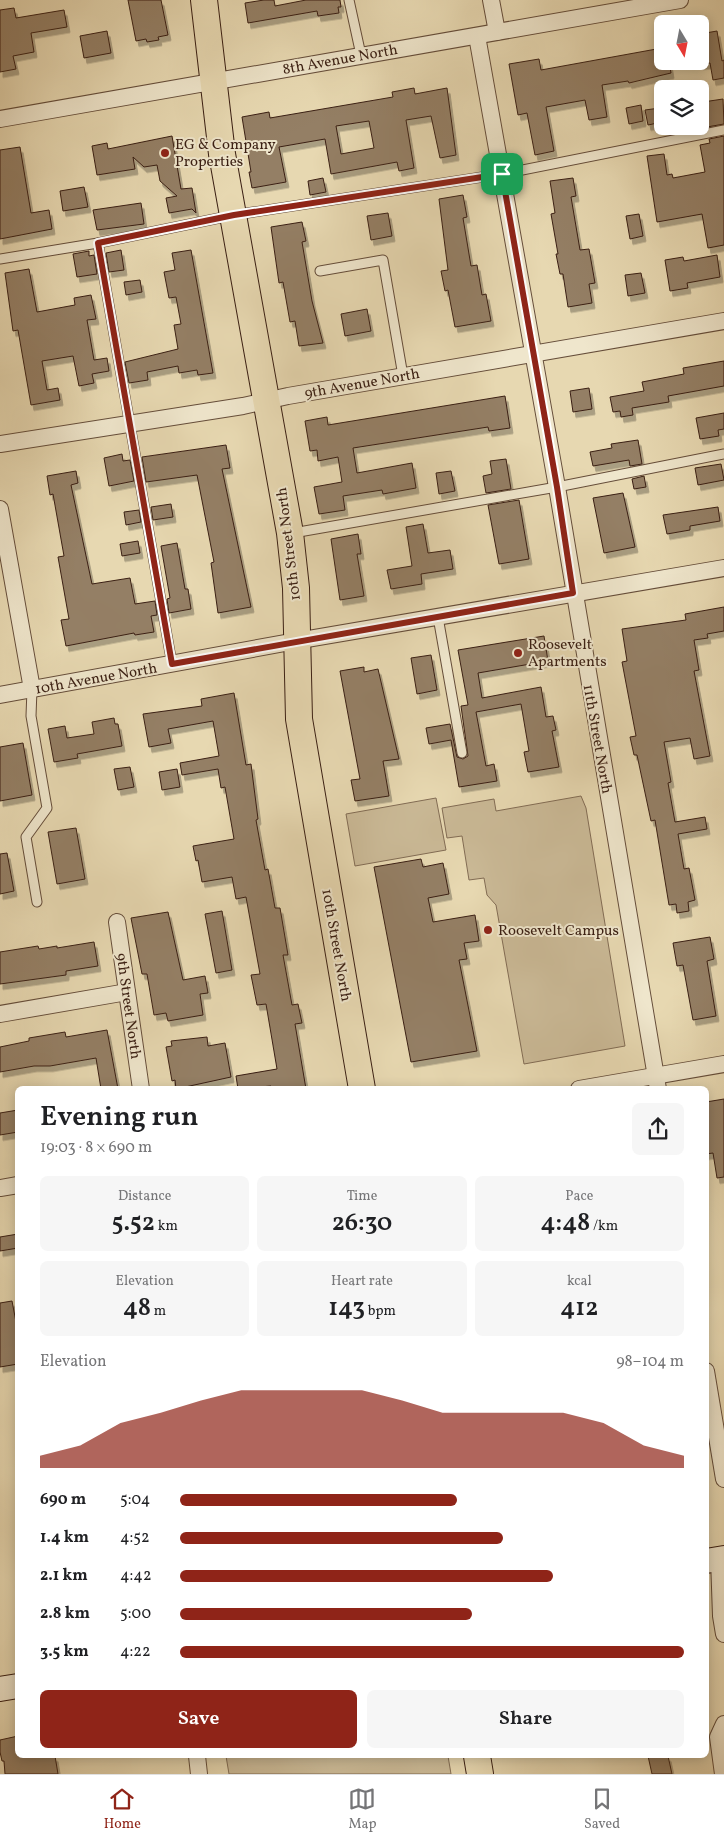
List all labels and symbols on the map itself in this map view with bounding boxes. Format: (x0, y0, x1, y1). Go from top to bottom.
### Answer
north arrow (654, 15, 709, 70)
street label: 8th Avenue North (281, 40, 399, 81)
place label: EG & Company Properties (175, 135, 276, 173)
marker: EG & Company Properties (159, 147, 171, 159)
pin (481, 153, 523, 195)
street label: 9th Avenue North (303, 364, 422, 405)
street label: 10th Street North (272, 486, 307, 602)
place label: Roosevelt Apartments (528, 635, 607, 673)
marker: Roosevelt Apartments (512, 647, 524, 659)
street label: 10th Avenue North (34, 658, 159, 701)
street label: 11th Street North (577, 683, 616, 796)
street label: 10th Street North (315, 887, 356, 1003)
place label: Roosevelt Campus (498, 921, 619, 942)
marker: Roosevelt Campus (482, 924, 494, 936)
street label: 9th Street North (110, 952, 145, 1061)

